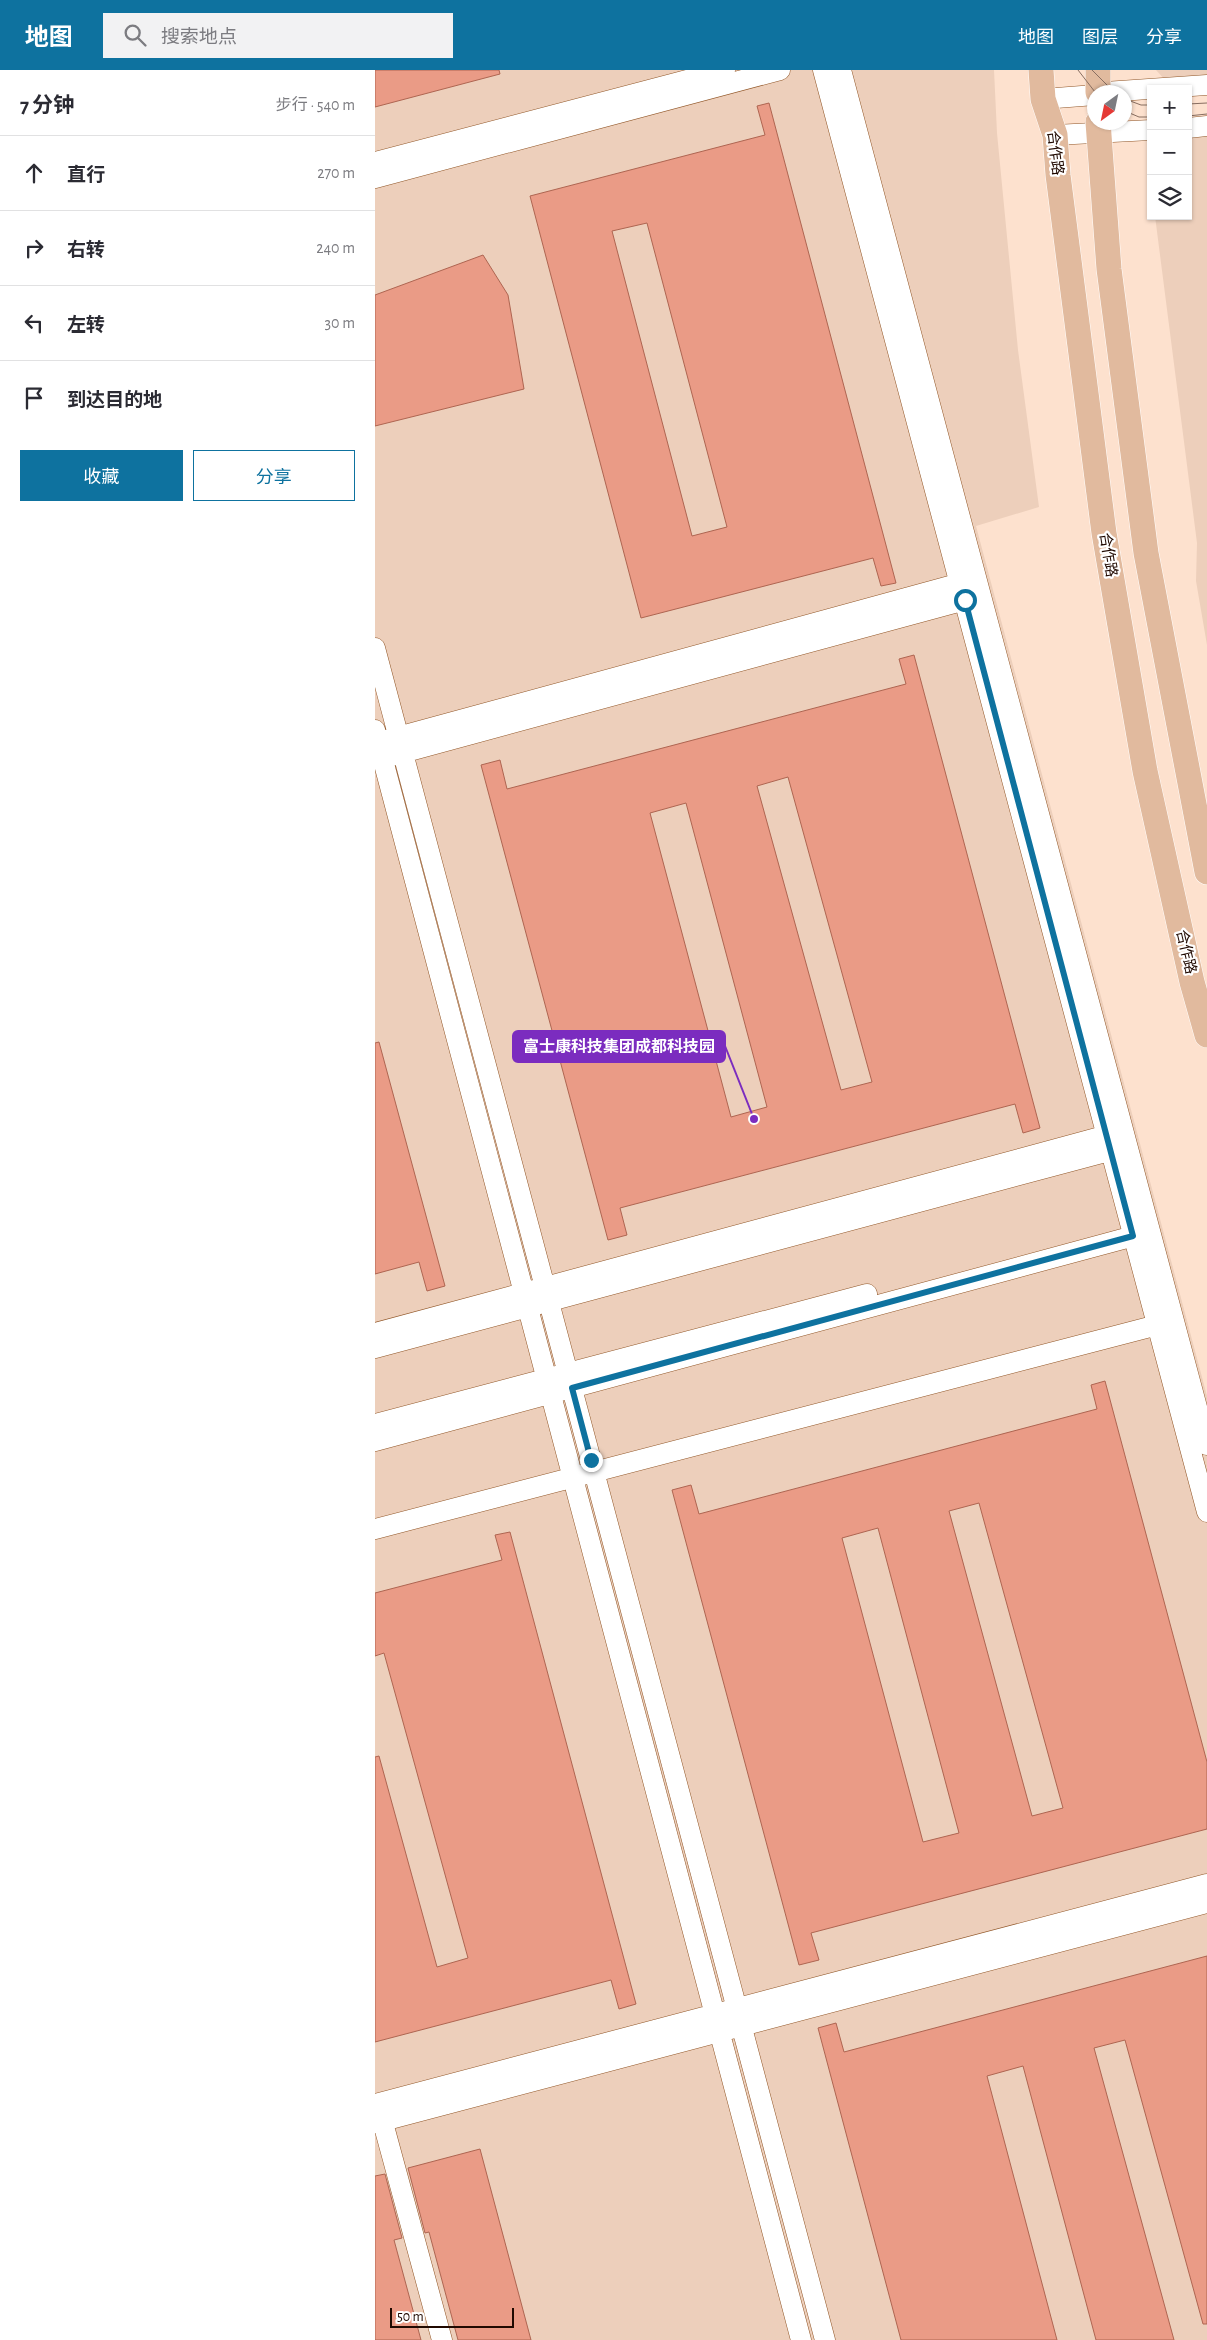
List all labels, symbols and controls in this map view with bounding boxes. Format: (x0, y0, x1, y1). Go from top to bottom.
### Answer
search box (103, 13, 453, 58)
icon: search (121, 21, 149, 49)
text: 地图 (25, 26, 73, 50)
text: 搜索地点 (161, 28, 237, 47)
text: 地图 (1018, 29, 1054, 47)
text: 图层 (1082, 29, 1118, 47)
text: 分享 (1146, 29, 1182, 47)
north arrow (1087, 85, 1132, 130)
map controls (1147, 85, 1192, 220)
button: + (1147, 85, 1192, 130)
text: 7 分钟 (20, 95, 74, 116)
text: 步行 · 540 m (276, 97, 355, 113)
street label: 合作路 (1045, 130, 1066, 176)
button: − (1147, 130, 1192, 175)
icon: ahead (20, 159, 48, 187)
text: 270 m (317, 165, 355, 181)
text: 直行 (67, 166, 105, 185)
button: layers (1147, 175, 1192, 220)
icon: right (20, 234, 48, 262)
text: 240 m (316, 240, 355, 256)
text: 右转 (67, 241, 105, 260)
icon: left (20, 309, 48, 337)
text: 30 m (325, 315, 355, 331)
text: 左转 (67, 316, 105, 335)
icon: arrive (20, 384, 48, 412)
text: 到达目的地 (67, 391, 162, 410)
button: 收藏 (20, 450, 183, 501)
button: 分享 (193, 450, 355, 501)
street label: 合作路 (1097, 531, 1120, 578)
route start (954, 589, 977, 612)
street label: 合作路 (1174, 928, 1199, 976)
callout: 富士康科技集团成都科技园 (513, 1031, 725, 1062)
text: 富士康科技集团成都科技园 (523, 1037, 715, 1055)
route end (580, 1449, 603, 1472)
scale bar (390, 2305, 514, 2328)
text: 50 m (397, 2310, 424, 2324)

